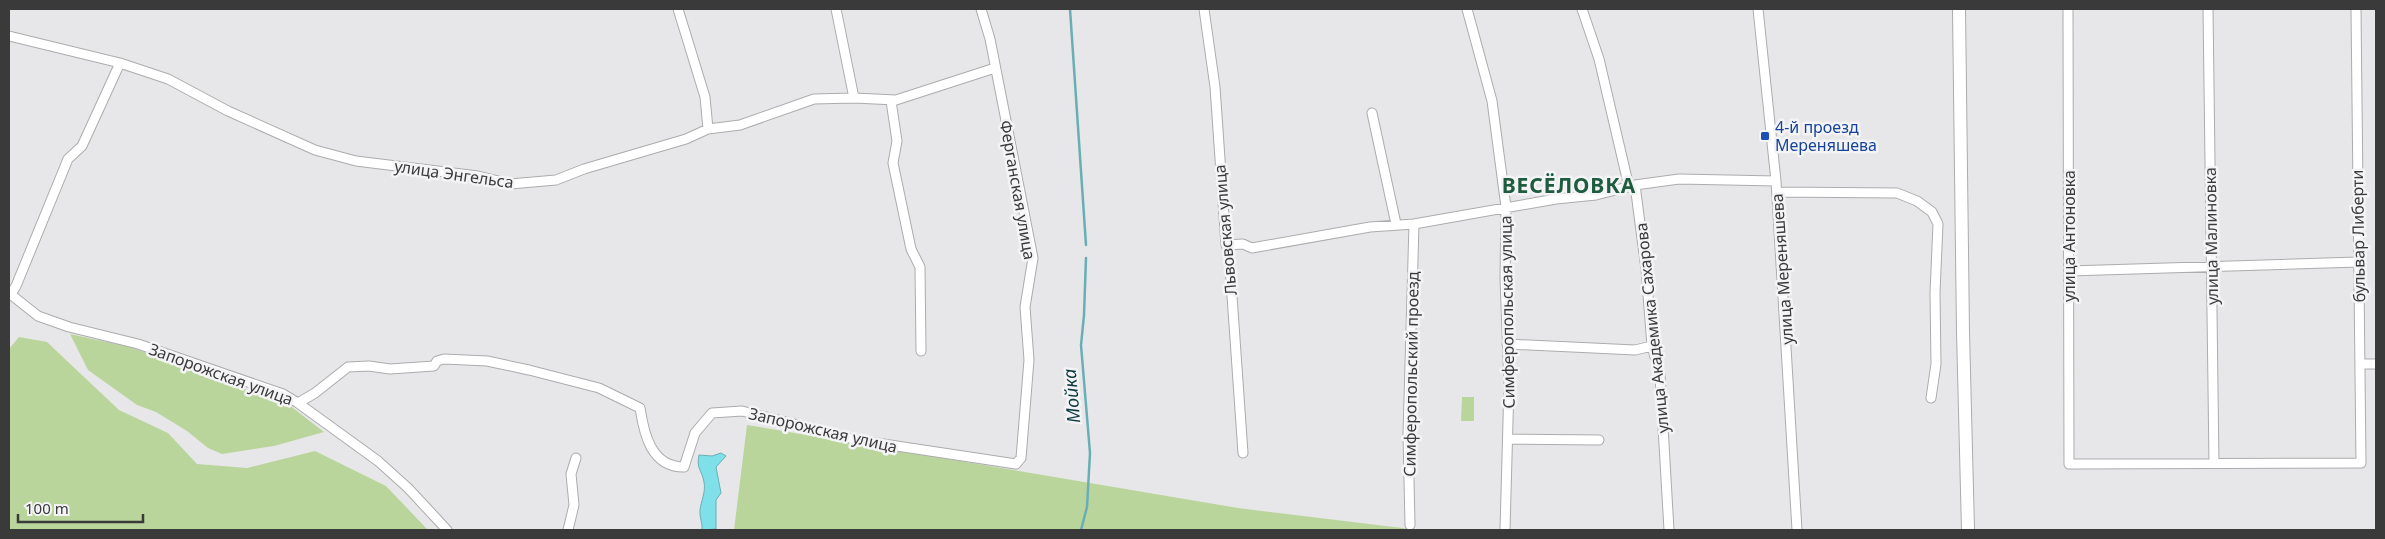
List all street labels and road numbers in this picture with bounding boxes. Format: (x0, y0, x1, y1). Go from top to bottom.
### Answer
street label: Ферганская улица (995, 119, 1041, 261)
street label: улица Энгельса (393, 155, 515, 193)
street label: Львовская улица (1208, 164, 1242, 296)
street label: улица Малиновка (2199, 167, 2223, 305)
street label: бульвар Либерти (2346, 169, 2370, 303)
street label: улица Антоновка (2058, 170, 2080, 302)
street label: улица Мереняшева (1766, 193, 1798, 345)
street label: Симферопольская улица (1494, 215, 1520, 409)
street label: улица Академика Сахарова (1630, 222, 1674, 434)
street label: Симферопольский проезд (1398, 271, 1424, 477)
street label: Запорожская улица (146, 338, 296, 410)
street label: Запорожская улица (747, 402, 899, 458)

